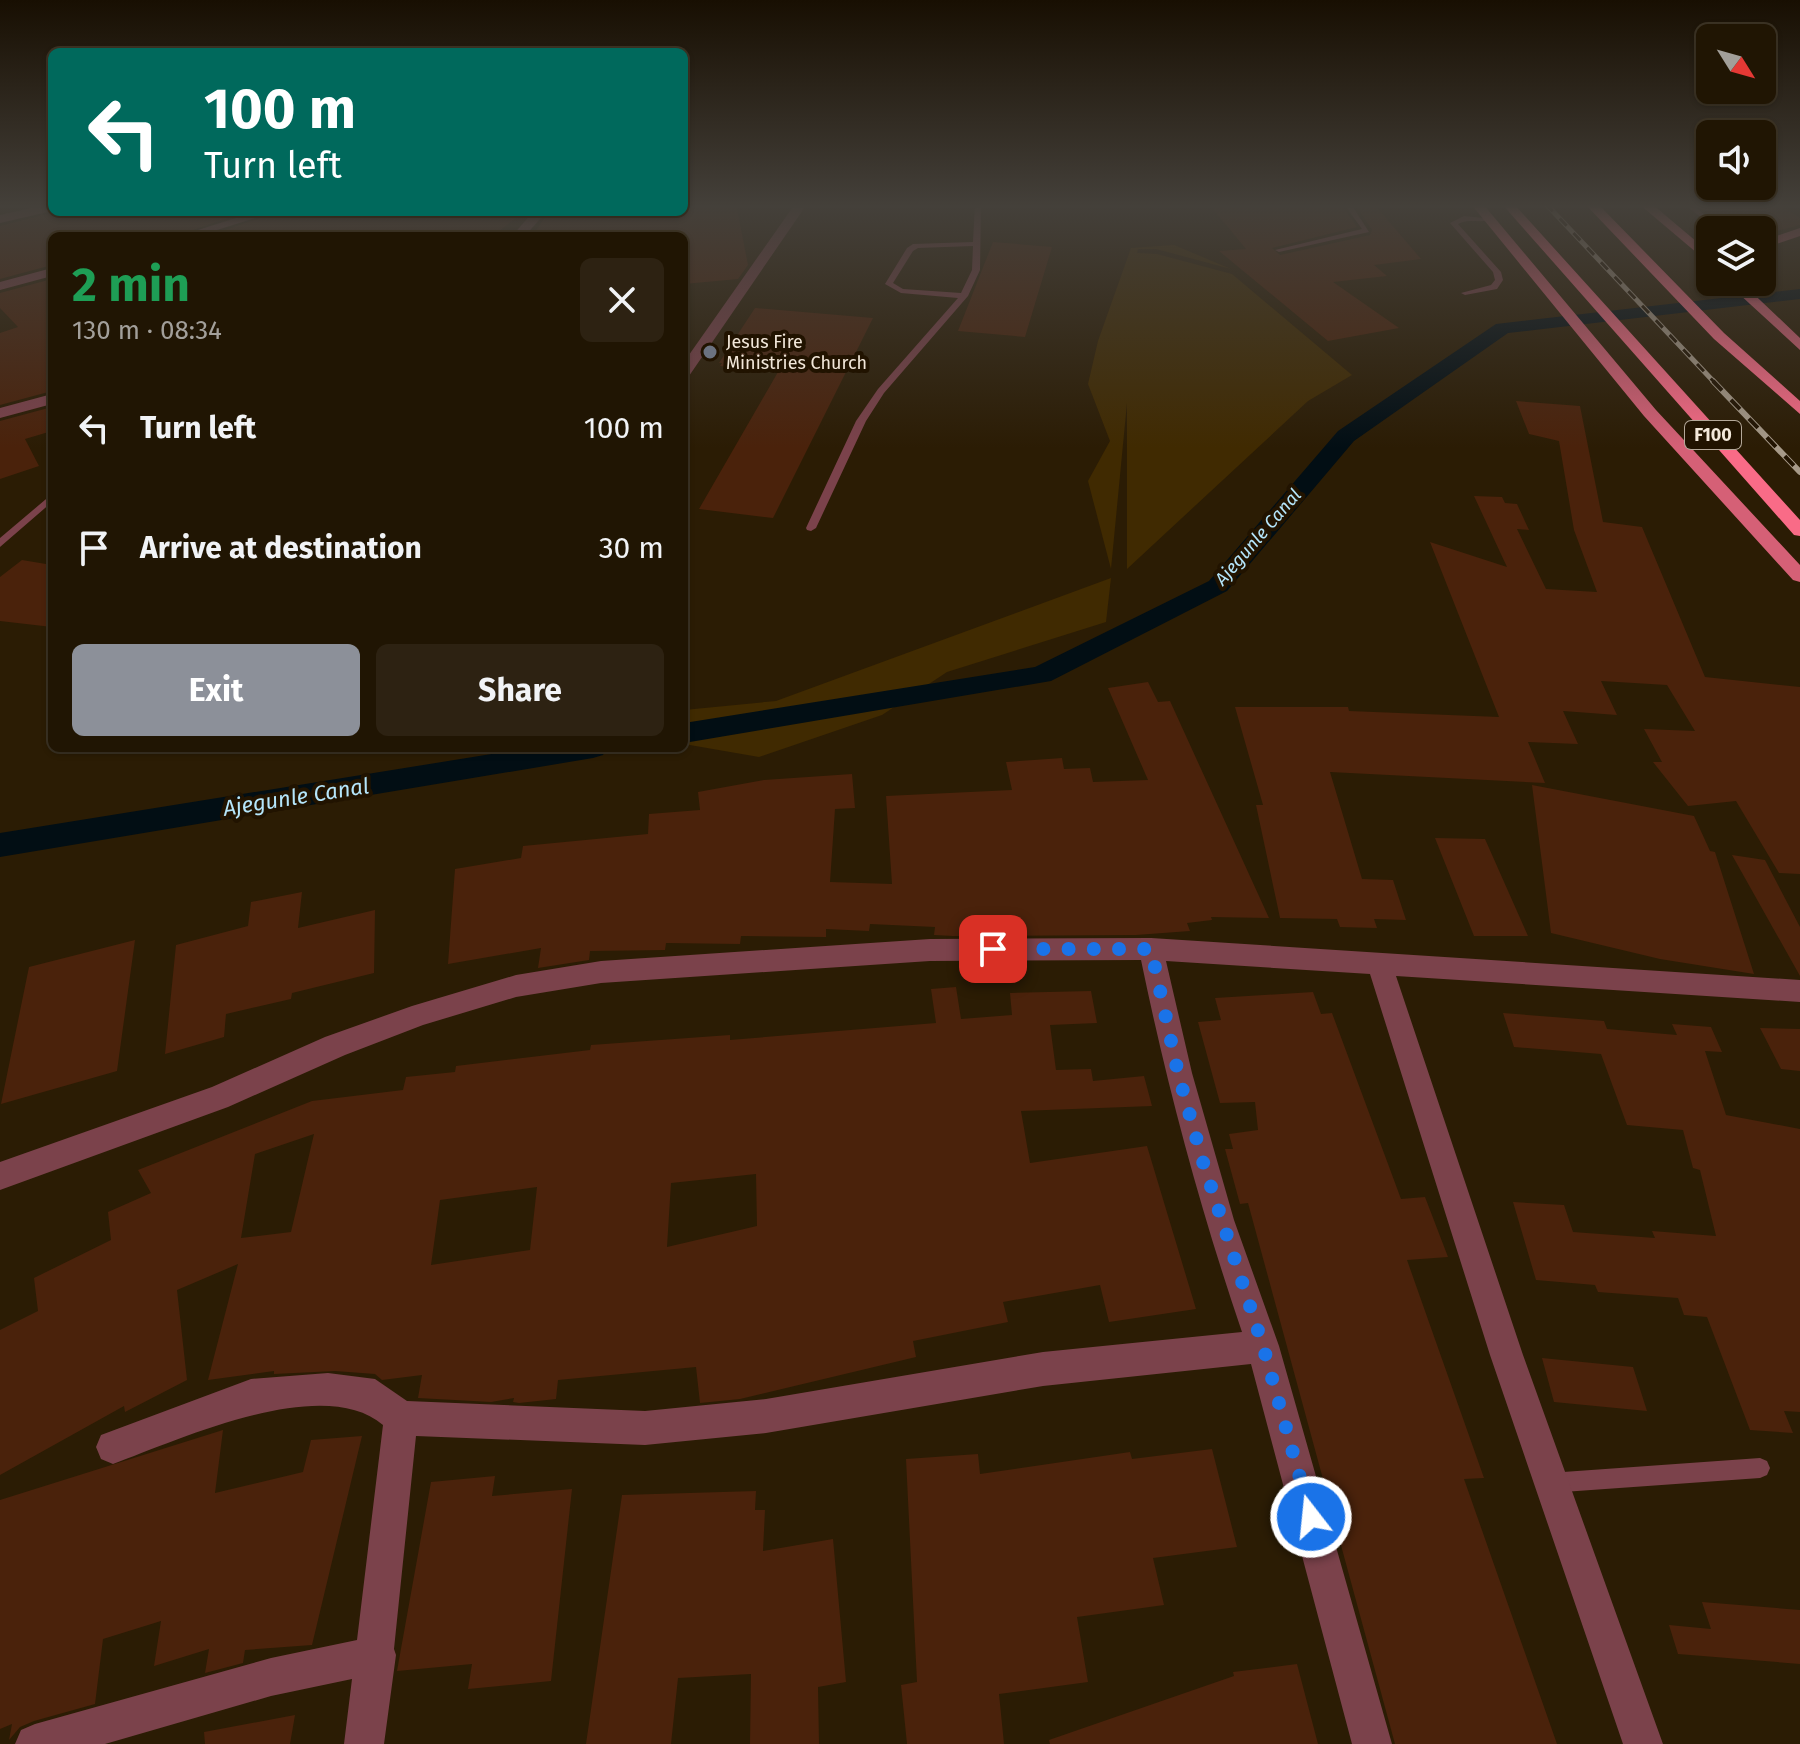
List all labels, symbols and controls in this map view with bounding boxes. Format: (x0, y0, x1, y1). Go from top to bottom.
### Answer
north arrow (1696, 24, 1776, 104)
map controls (1696, 24, 1776, 296)
text: 100 m (204, 76, 356, 143)
icon: left (72, 80, 176, 184)
button: sound (1696, 120, 1776, 200)
text: Turn left (204, 144, 342, 188)
button: layers (1696, 216, 1776, 296)
text: 2 min (72, 256, 190, 314)
button: close (580, 258, 664, 342)
text: 130 m · 08:34 (72, 315, 222, 346)
place label: Jesus Fire Ministries Church (726, 331, 867, 374)
marker: Jesus Fire Ministries Church (701, 343, 719, 361)
icon: left (72, 406, 116, 450)
text: Turn left (140, 410, 256, 446)
text: 100 m (584, 410, 664, 446)
road number: F100 (1685, 421, 1741, 449)
water label: Ajegunle Canal (1210, 484, 1306, 590)
icon: arrive (72, 526, 116, 570)
text: Arrive at destination (140, 530, 422, 566)
text: 30 m (599, 530, 664, 566)
button: Exit (72, 644, 360, 736)
button: Share (376, 644, 664, 736)
water label: Ajegunle Canal (220, 772, 371, 822)
pin (959, 915, 1027, 983)
icon: arrive (971, 927, 1015, 971)
position arrow (1269, 1475, 1353, 1559)

